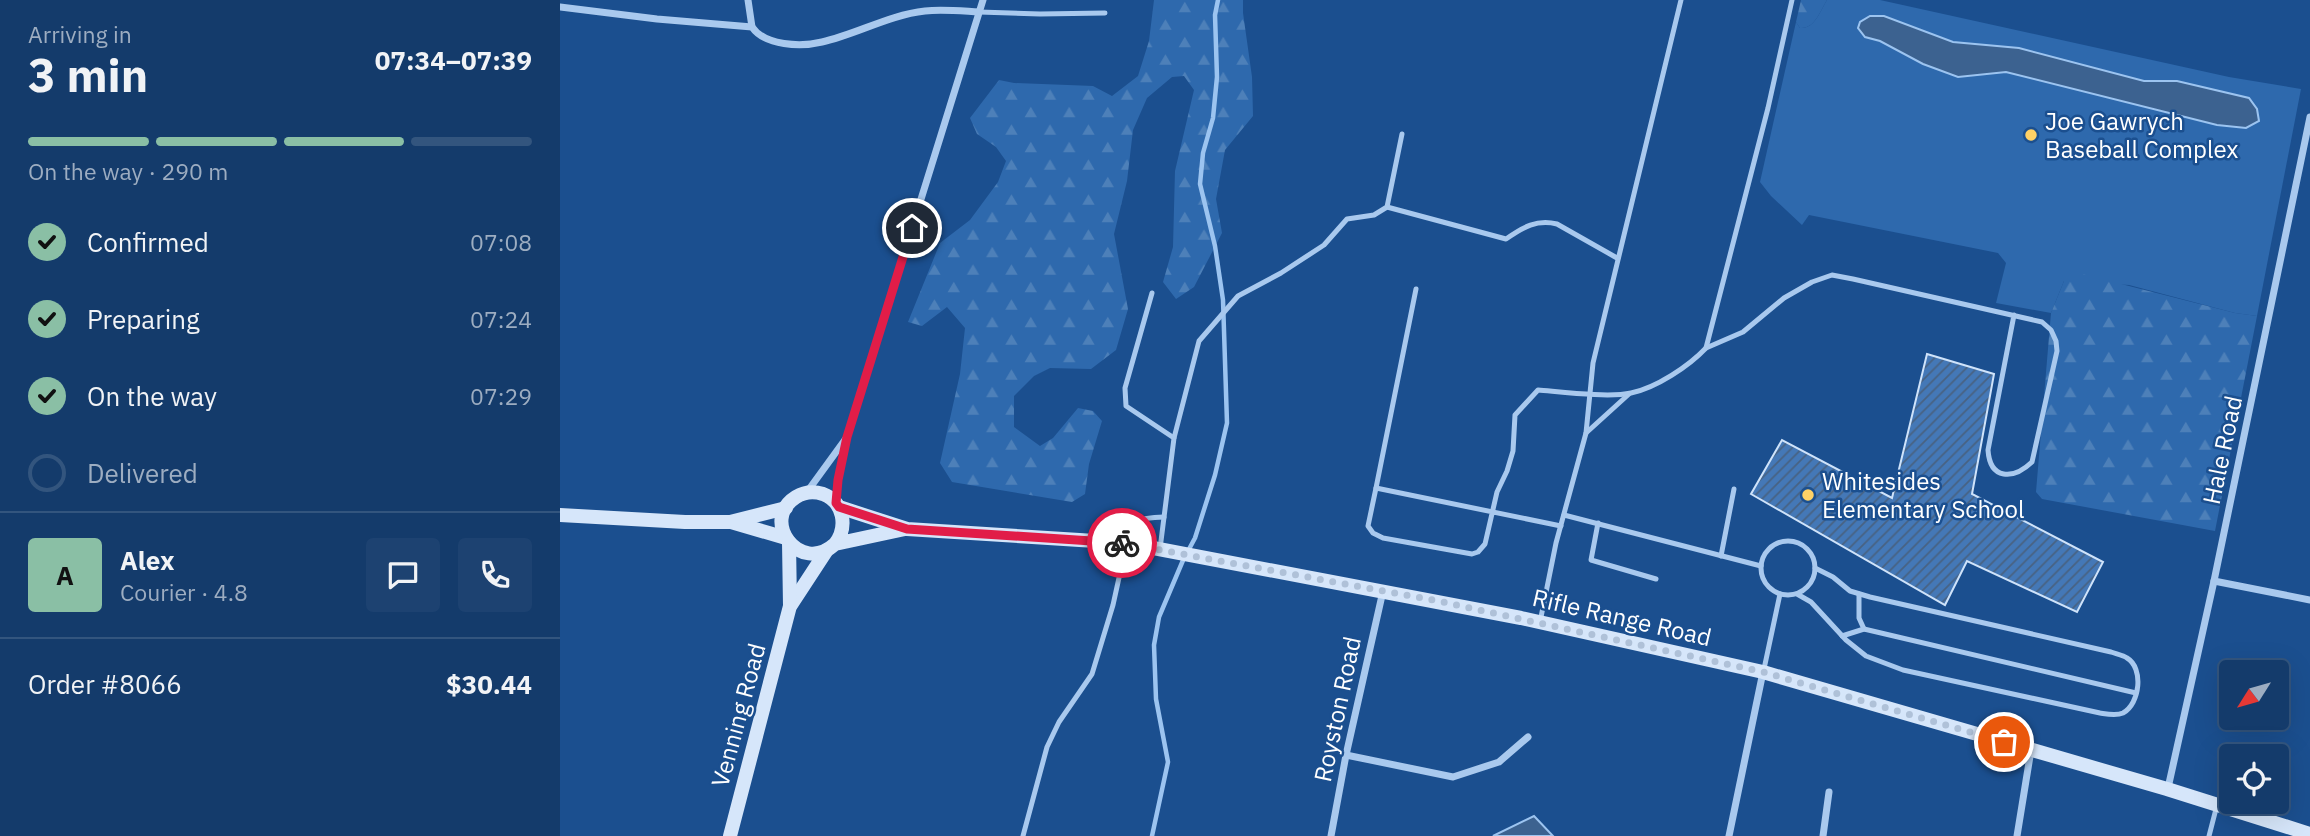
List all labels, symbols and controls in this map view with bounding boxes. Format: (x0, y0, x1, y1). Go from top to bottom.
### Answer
text: Arriving in (28, 19, 132, 49)
text: 07:34–07:39 (375, 43, 532, 77)
text: 3 min (28, 45, 148, 105)
place label: Joe Gawrych Baseball Complex (2045, 105, 2239, 165)
marker: Joe Gawrych Baseball Complex (2023, 127, 2039, 143)
text: On the way · 290 m (28, 156, 228, 186)
pin (882, 198, 942, 258)
icon: home (893, 209, 931, 247)
icon: check (28, 223, 66, 261)
text: Confirmed (87, 225, 209, 259)
text: 07:08 (470, 227, 532, 257)
icon: check (28, 300, 66, 338)
text: Preparing (87, 302, 200, 336)
text: 07:24 (470, 304, 532, 334)
icon: check (28, 377, 66, 415)
text: On the way (87, 379, 217, 413)
text: 07:29 (470, 381, 532, 411)
street label: Hale Road (2195, 393, 2249, 507)
text: Delivered (87, 456, 198, 490)
place label: Whitesides Elementary School (1822, 465, 2024, 525)
marker: Whitesides Elementary School (1800, 487, 1816, 503)
courier (1087, 508, 1157, 578)
icon: bike (1103, 524, 1141, 562)
button: chat (366, 538, 440, 612)
button: phone (458, 538, 532, 612)
text: Alex (120, 543, 174, 577)
text: A (56, 558, 74, 592)
text: Courier · 4.8 (120, 577, 248, 607)
street label: Rifle Range Road (1529, 581, 1715, 653)
street label: Royston Road (1306, 633, 1368, 785)
street label: Venning Road (703, 640, 773, 790)
north arrow (2219, 660, 2289, 730)
map controls (2219, 660, 2289, 814)
text: Order #8066 (28, 667, 182, 701)
text: $30.44 (446, 667, 532, 701)
pin (1974, 712, 2034, 772)
icon: bag (1985, 723, 2023, 761)
button: locate (2219, 744, 2289, 814)

